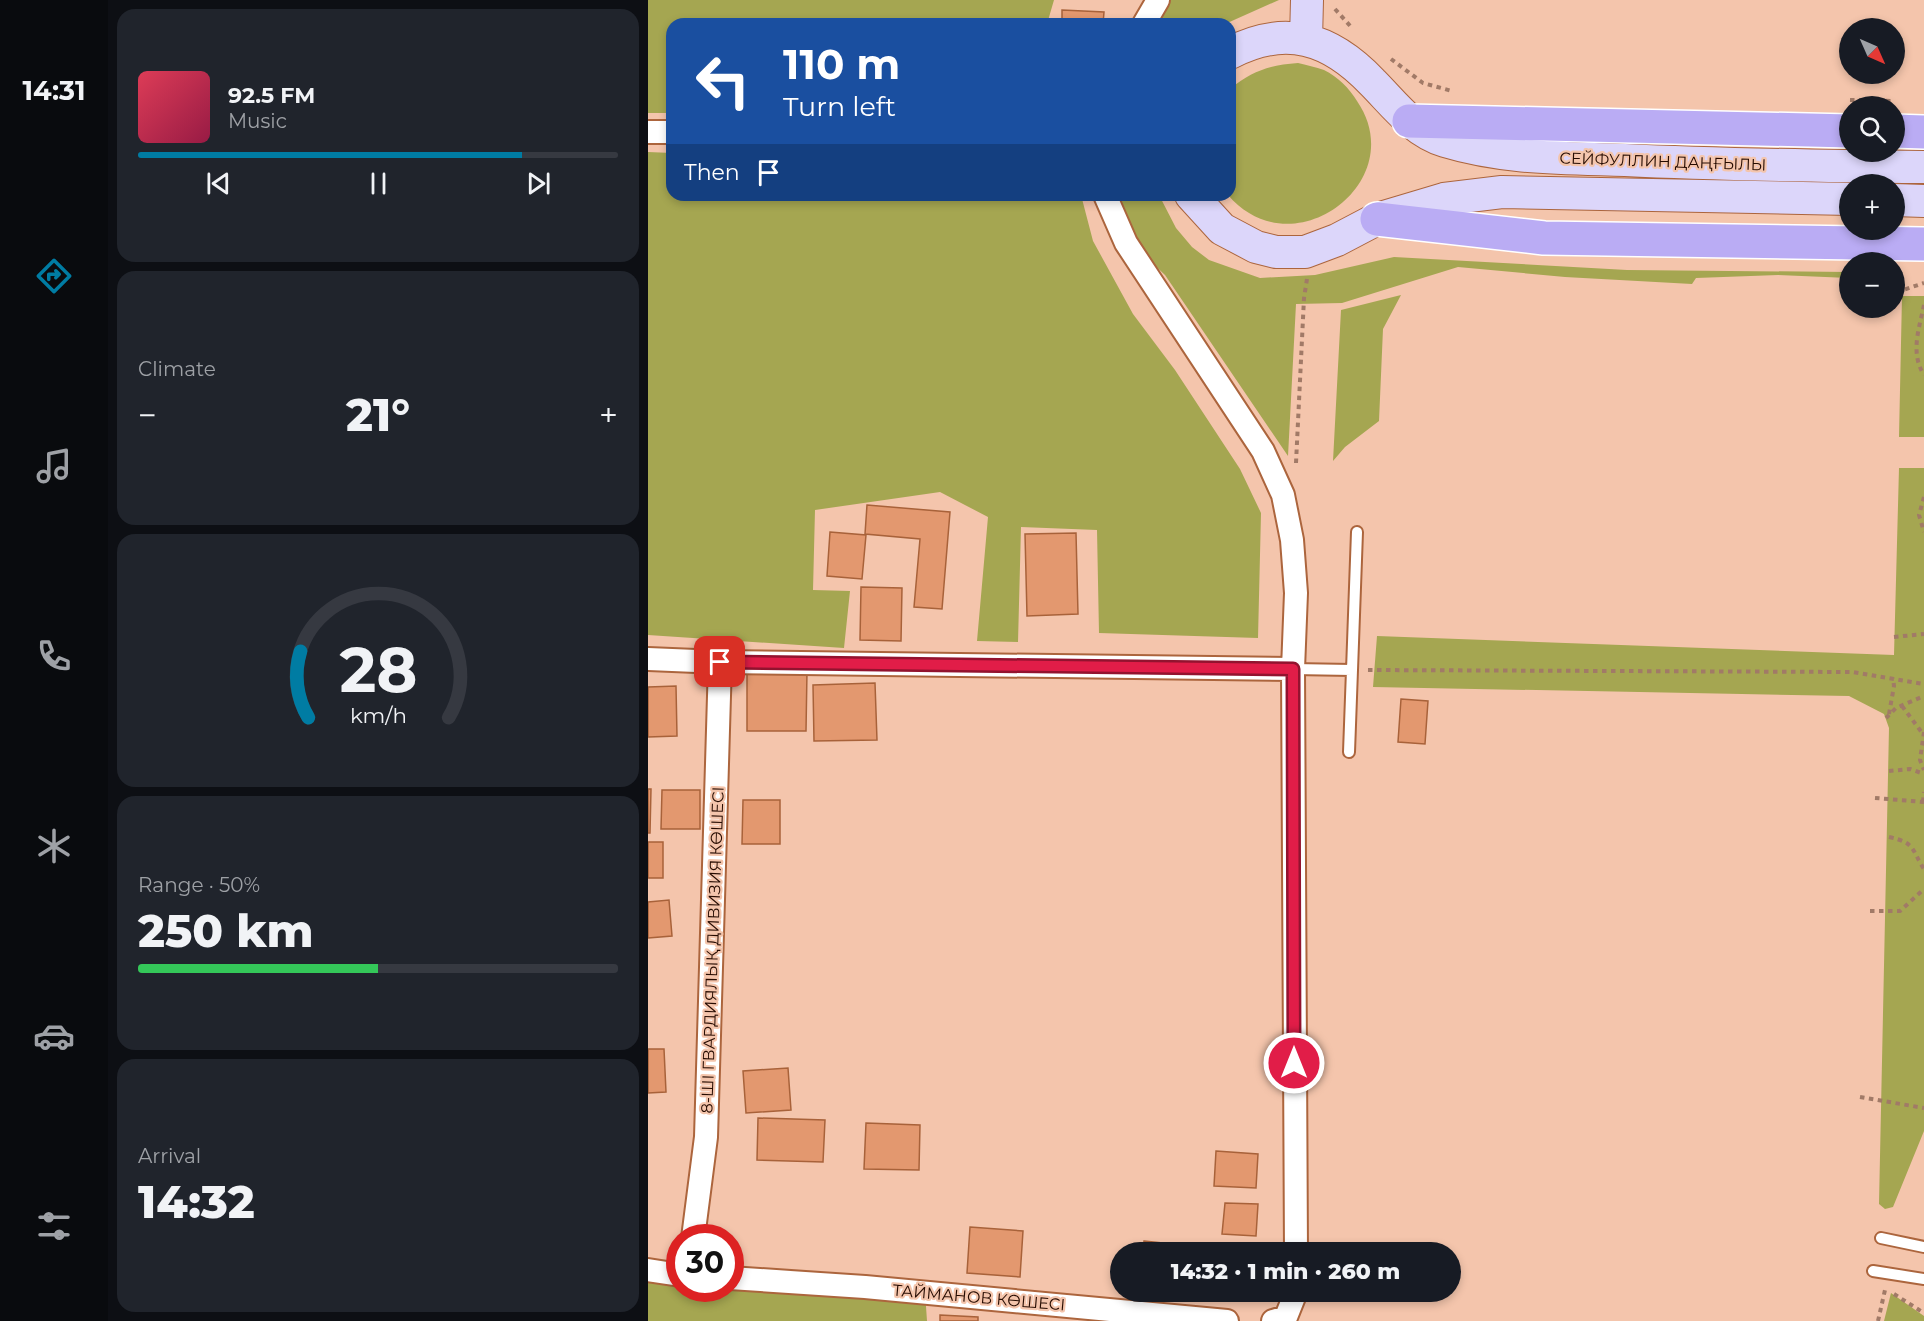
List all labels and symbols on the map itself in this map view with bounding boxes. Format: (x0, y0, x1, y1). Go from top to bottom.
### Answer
north arrow (1839, 18, 1905, 84)
street label: СЕЙФУЛЛИН ДАҢҒЫЛЫ (1559, 148, 1767, 175)
pin (694, 636, 745, 687)
street label: 8-ШІ ГВАРДИЯЛЫҚ ДИВИЗИЯ КӨШЕСІ (697, 786, 728, 1114)
position arrow (1262, 1031, 1326, 1095)
speed limit sign: 30 (666, 1224, 744, 1302)
street label: ТАЙМАНОВ КӨШЕСІ (892, 1280, 1066, 1315)

